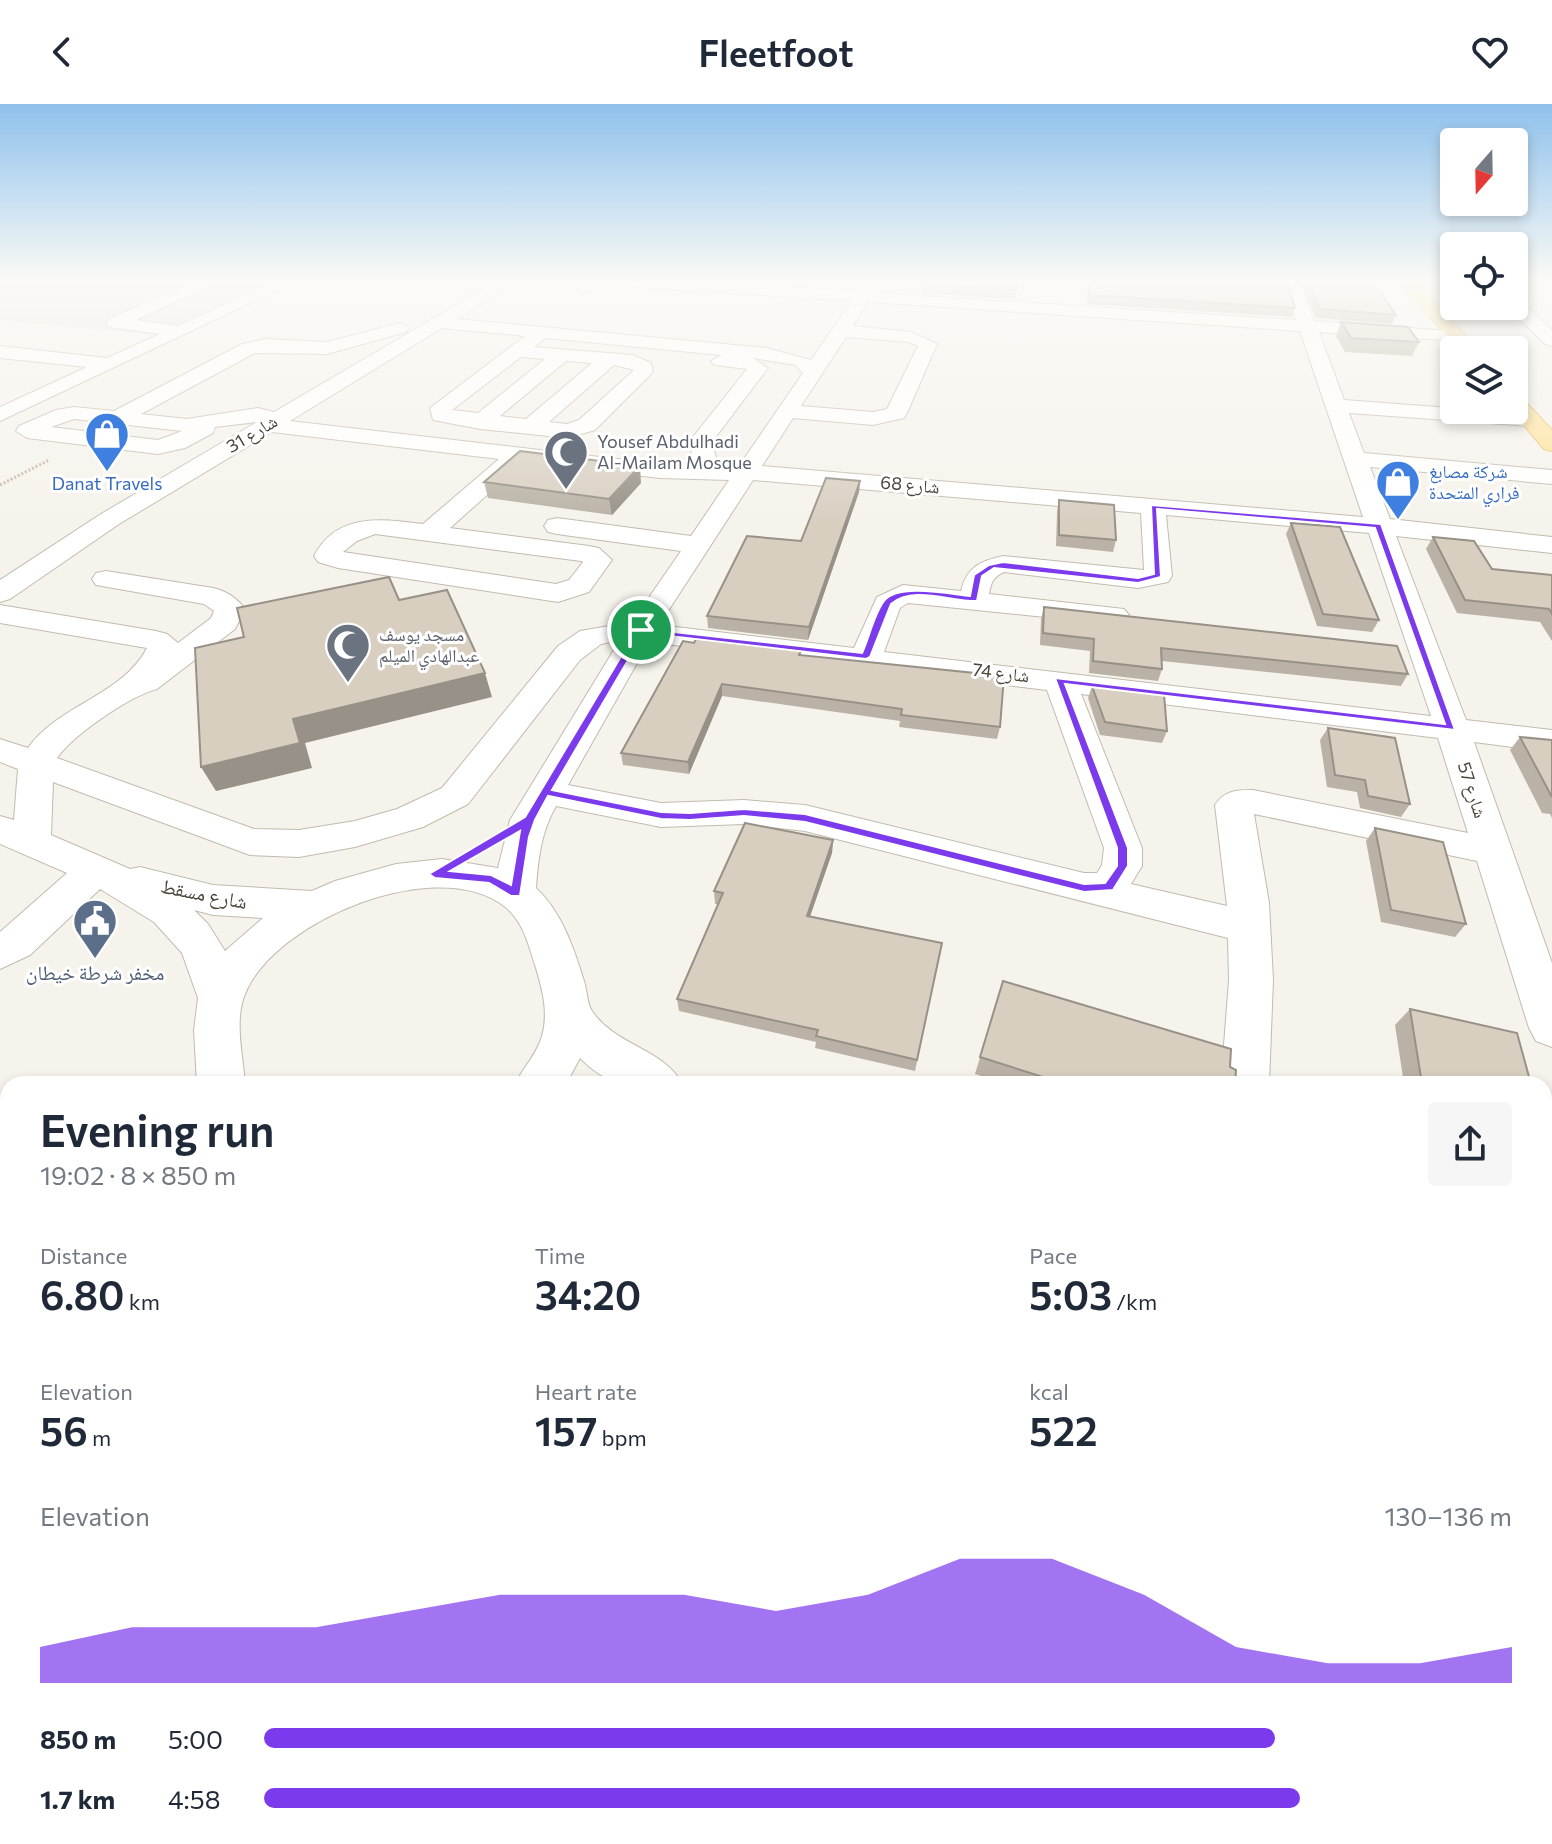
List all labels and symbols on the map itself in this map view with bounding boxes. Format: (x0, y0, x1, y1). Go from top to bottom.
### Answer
north arrow (1440, 128, 1528, 216)
street label: شارع 31 (222, 409, 282, 458)
shop icon: Danat Travels (83, 410, 131, 473)
mosque icon: Yousef Abdulhadi Al-Mailam Mosque (542, 428, 590, 491)
place label: Yousef Abdulhadi Al-Mailam Mosque (597, 430, 752, 473)
shop icon: شركة مصابغ فراري المتحدة (1374, 458, 1422, 521)
place label: شركة مصابغ فراري المتحدة (1429, 460, 1520, 508)
street label: شارع 68 (879, 470, 941, 499)
place label: Danat Travels (52, 472, 162, 494)
pin (607, 596, 675, 664)
mosque icon: مسجد يوسف عبدالهادي الميلم (324, 621, 372, 684)
place label: مسجد يوسف عبدالهادي الميلم (379, 623, 479, 671)
street label: شارع 74 (971, 658, 1031, 687)
street label: شارع 57 (1453, 759, 1492, 821)
street label: شارع مسقط (159, 873, 249, 915)
public building icon: مخفر شرطة خيطان (71, 897, 119, 960)
place label: مخفر شرطة خيطان (26, 960, 164, 985)

